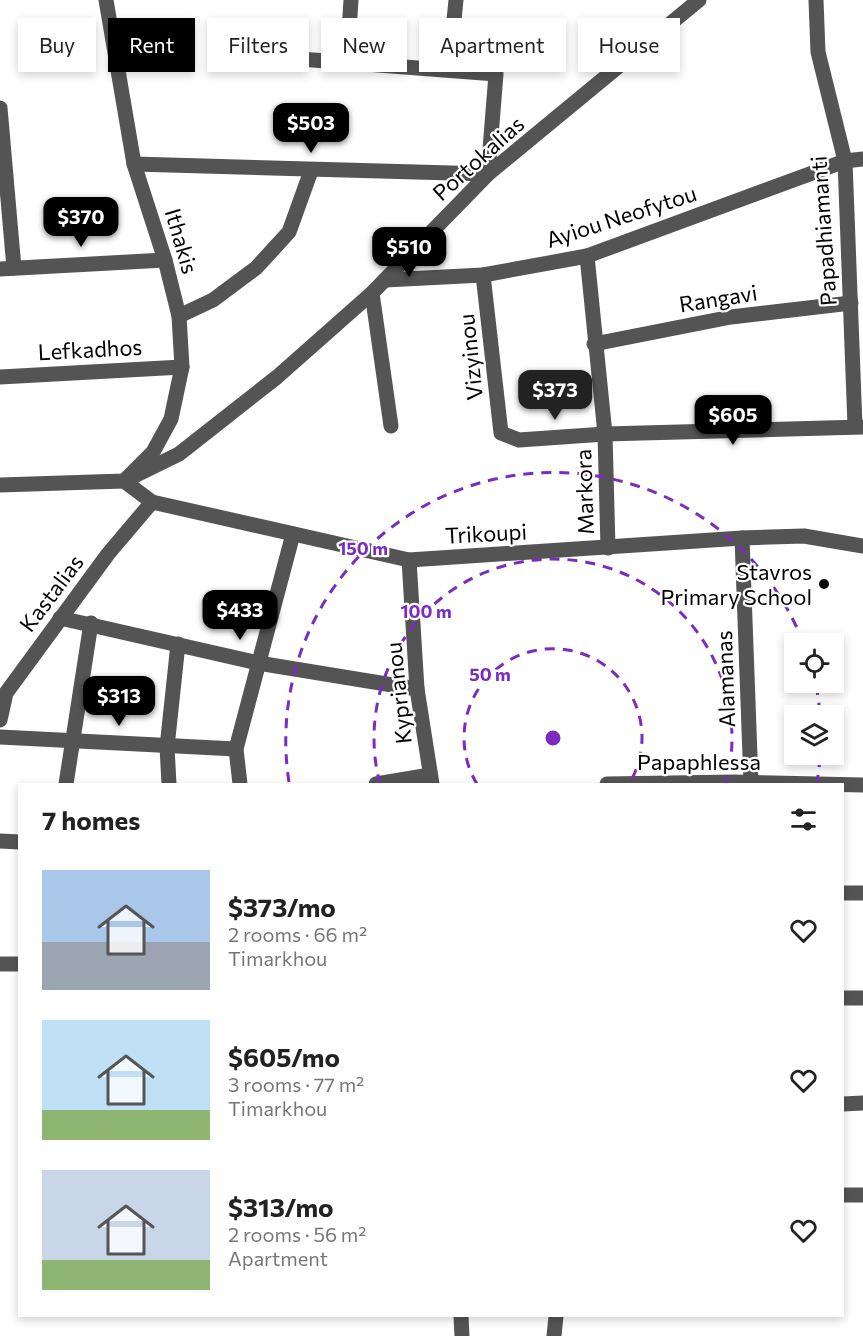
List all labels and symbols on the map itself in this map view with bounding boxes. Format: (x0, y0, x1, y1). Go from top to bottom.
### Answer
pin: $503 (275, 103, 347, 154)
street label: Portokalias (427, 110, 529, 206)
street label: Papadhiamanti (804, 155, 842, 307)
street label: Ayiou Neofytou (542, 179, 700, 253)
pin: $370 (45, 197, 117, 248)
street label: Ithakis (160, 205, 204, 277)
pin: $510 (373, 227, 445, 278)
street label: Rangavi (677, 279, 759, 317)
street label: Vizyinou (452, 312, 488, 402)
street label: Lefkadhos (37, 333, 143, 365)
pin: $373 (519, 370, 591, 421)
pin: $605 (697, 395, 769, 446)
street label: Markora (569, 449, 599, 535)
street label: Trikoupi (444, 517, 528, 549)
text: 150 m (338, 537, 388, 559)
street label: Kastalias (13, 549, 89, 637)
place label: Stavros Primary School (660, 558, 812, 610)
marker: Stavros Primary School (817, 577, 831, 591)
pin: $433 (204, 590, 276, 641)
text: 100 m (400, 600, 452, 622)
street label: Alamanas (710, 630, 740, 728)
street label: Kyprianou (379, 641, 417, 745)
text: 50 m (469, 663, 511, 685)
pin: $313 (83, 676, 155, 727)
centre of rings (543, 728, 563, 748)
street label: Papaphlessa (637, 748, 761, 775)

